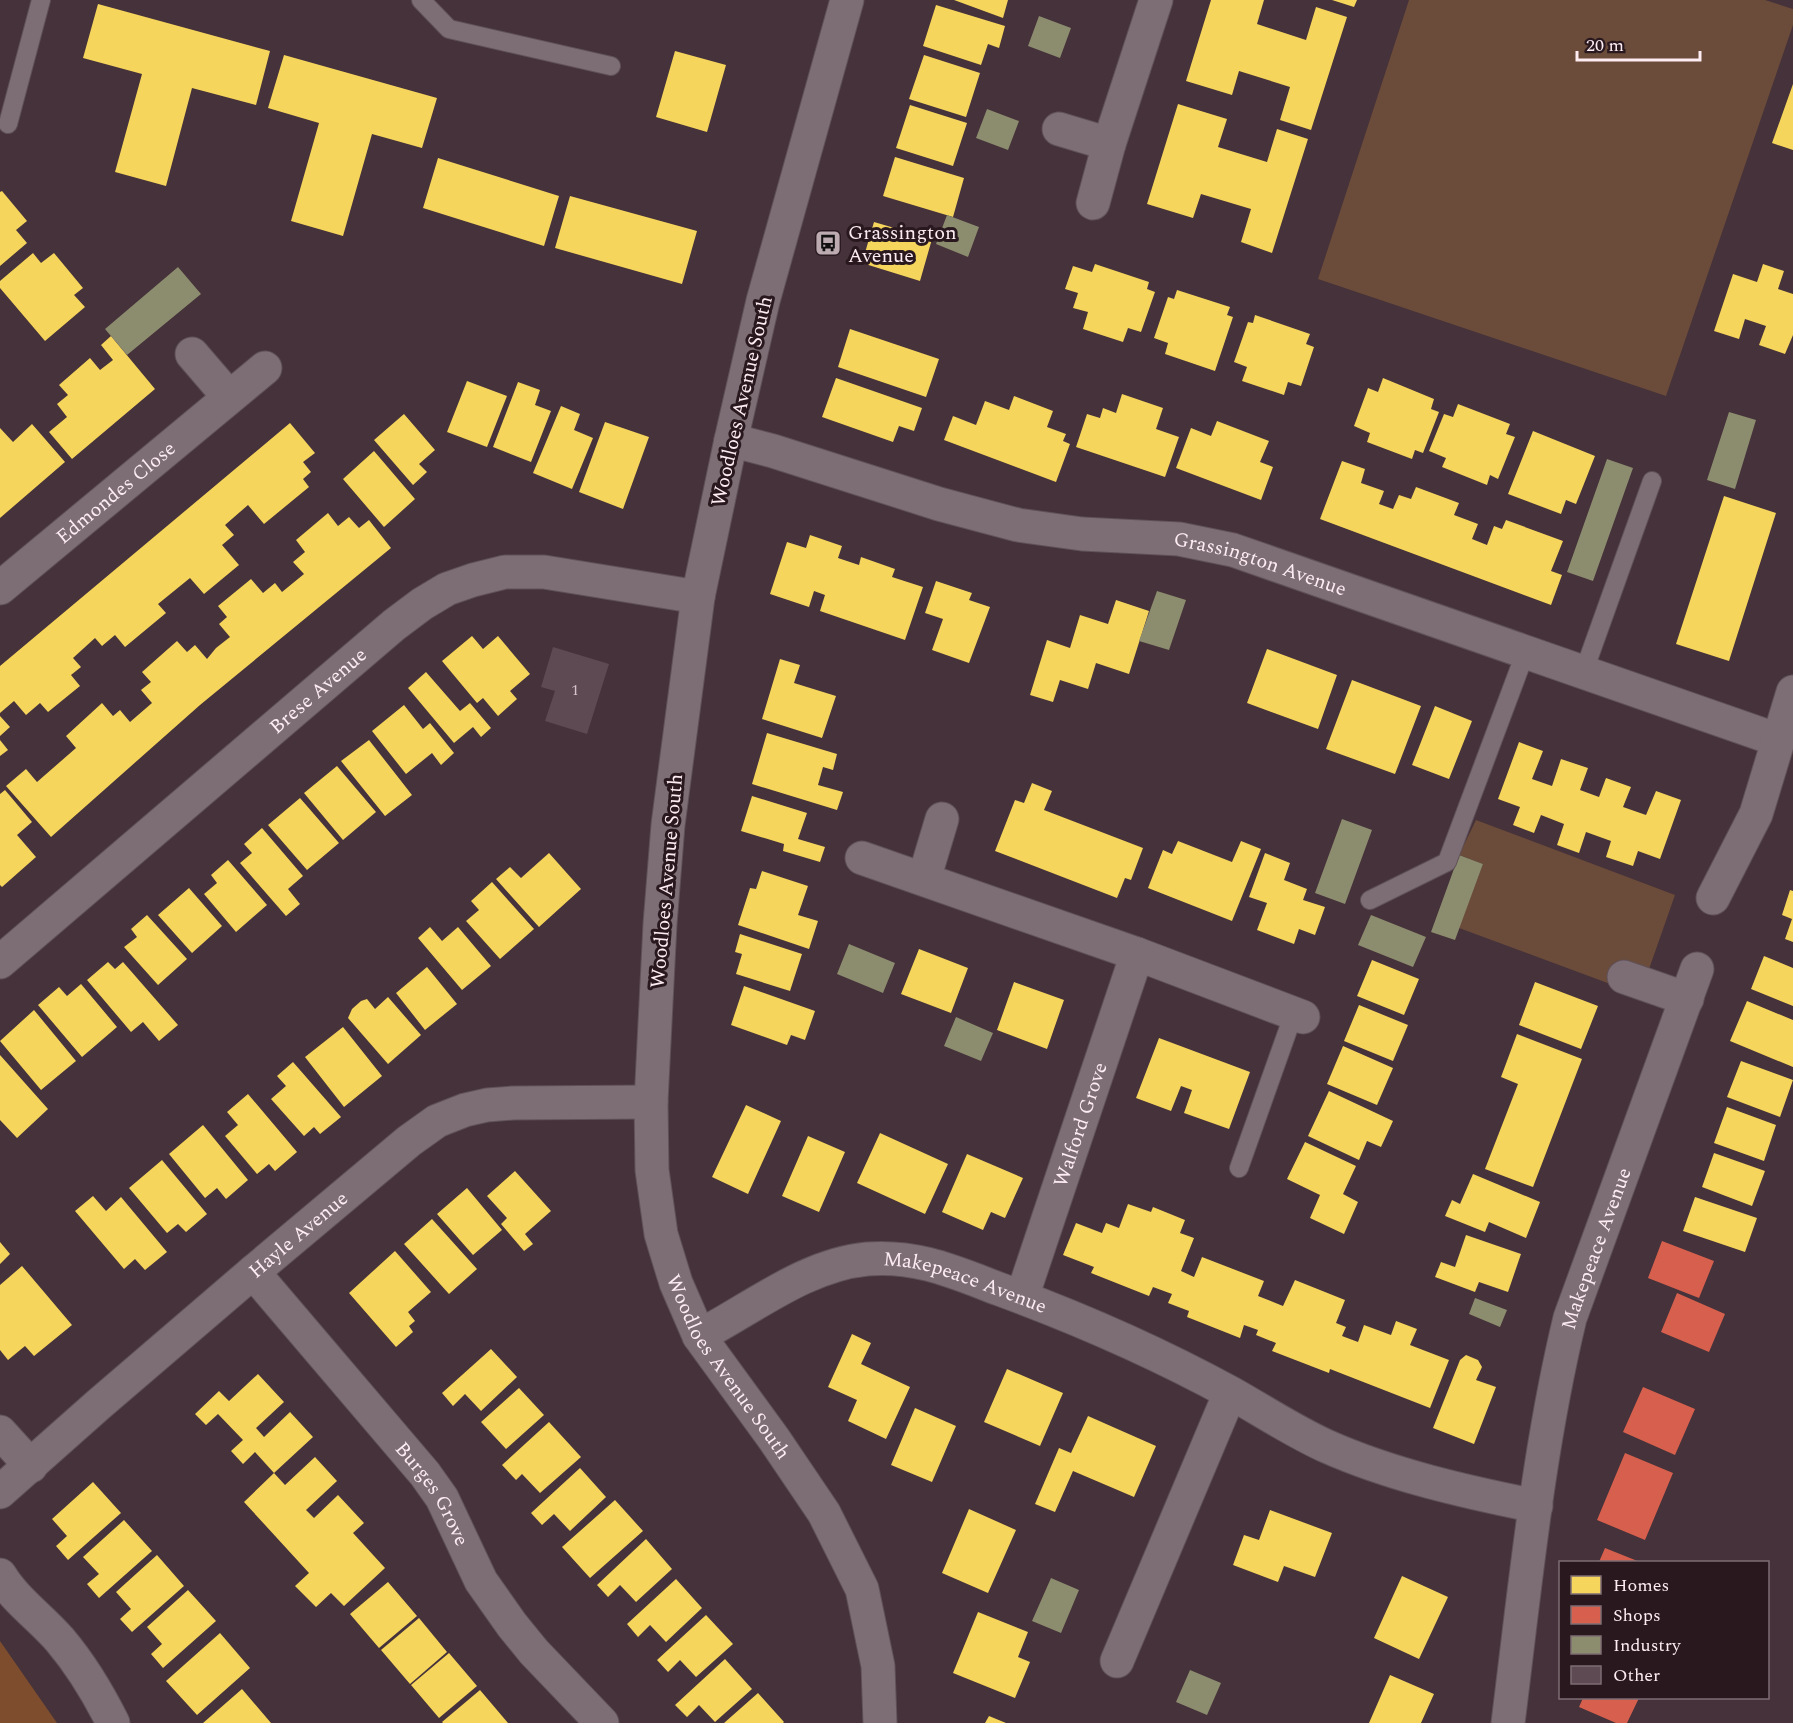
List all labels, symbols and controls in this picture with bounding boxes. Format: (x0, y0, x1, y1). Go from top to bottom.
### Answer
scale bar (1577, 24, 1700, 62)
text: 20 m (1586, 32, 1624, 59)
place label: Grassington Avenue (848, 218, 957, 271)
bus stop icon: Grassington Avenue (813, 228, 843, 258)
street label: Woodloes Avenue South (703, 293, 781, 509)
street label: Edmondes Close (50, 434, 183, 552)
street label: Grassington Avenue (1171, 524, 1351, 604)
street label: Brese Avenue (263, 641, 374, 742)
house number: 1 (571, 678, 579, 702)
street label: Woodloes Avenue South (643, 773, 691, 990)
street label: Walford Grove (1046, 1058, 1116, 1191)
street label: Makepeace Avenue (1554, 1163, 1640, 1333)
street label: Hayle Avenue (242, 1184, 355, 1286)
street label: Makepeace Avenue (882, 1244, 1051, 1322)
street label: Woodloes Avenue South (658, 1270, 798, 1466)
street label: Burges Grove (387, 1435, 476, 1551)
legend (1559, 1561, 1769, 1699)
text: Homes (1613, 1572, 1669, 1599)
text: Shops (1613, 1602, 1661, 1629)
text: Industry (1613, 1632, 1682, 1659)
text: Other (1613, 1662, 1660, 1689)

